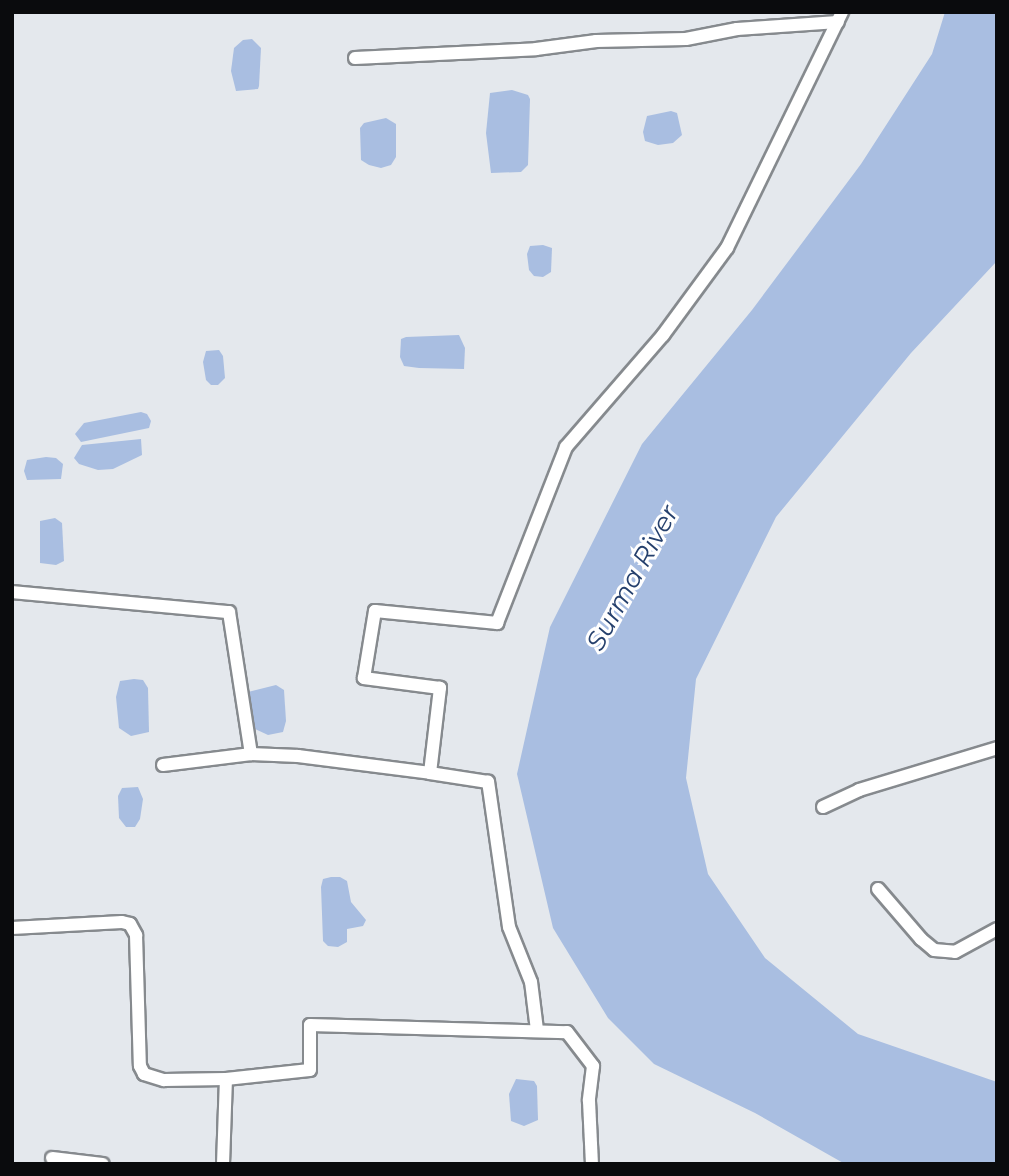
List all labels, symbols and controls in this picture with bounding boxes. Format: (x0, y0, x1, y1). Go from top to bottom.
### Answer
water label: Surma River (580, 500, 686, 656)

